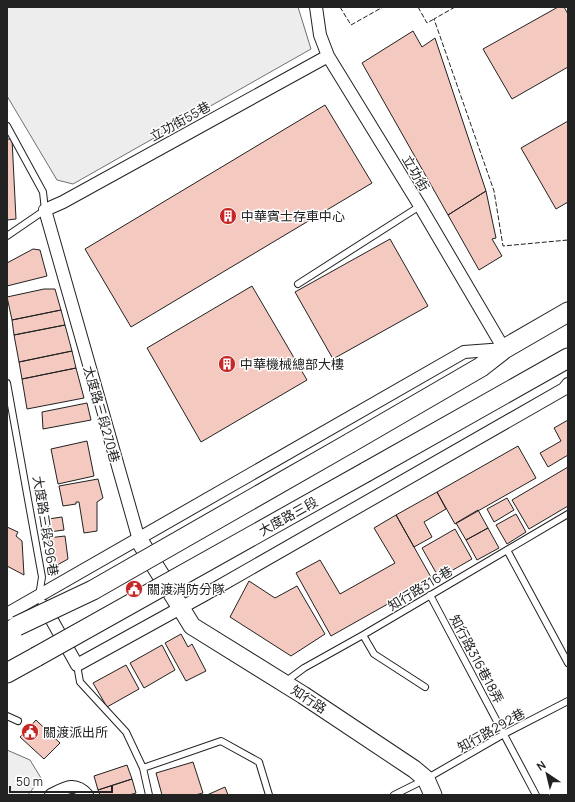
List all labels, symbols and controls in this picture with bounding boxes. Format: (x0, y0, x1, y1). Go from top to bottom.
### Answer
street label: 立功街55巷 (146, 97, 214, 145)
street label: 立功街 (398, 152, 434, 194)
building icon: 中華賓士存車中心 (218, 206, 238, 226)
place label: 中華賓士存車中心 (241, 207, 345, 225)
building icon: 中華機械總部大樓 (217, 354, 237, 374)
place label: 中華機械總部大樓 (240, 355, 344, 373)
street label: 大度路三段270巷 (80, 364, 124, 464)
street label: 大度路三段296巷 (29, 474, 63, 578)
street label: 大度路三段 (255, 492, 321, 540)
street label: 知行路316巷 (384, 562, 456, 614)
public building icon: 關渡消防分隊 (124, 579, 144, 599)
place label: 關渡消防分隊 (147, 580, 225, 598)
street label: 知行路316巷18弄 (446, 612, 508, 706)
street label: 知行路 (288, 681, 330, 717)
street label: 知行路292巷 (454, 704, 528, 756)
public building icon: 關渡派出所 (20, 722, 40, 742)
place label: 關渡派出所 (43, 723, 108, 741)
north arrow (527, 754, 567, 794)
text: N (533, 757, 549, 774)
scale bar (10, 768, 112, 794)
text: 50 m (16, 773, 43, 790)

